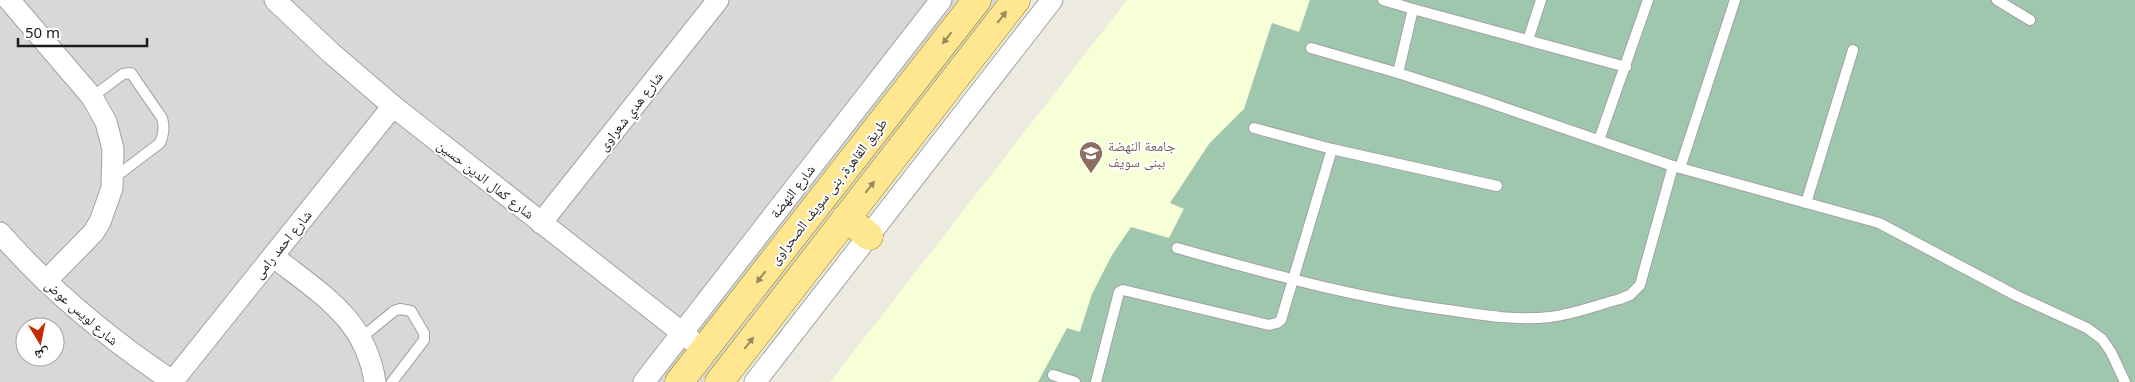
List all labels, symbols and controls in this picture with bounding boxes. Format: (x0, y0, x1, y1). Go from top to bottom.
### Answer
one-way arrow (997, 11, 1007, 24)
scale bar (18, 15, 146, 47)
text: 50 m (25, 22, 60, 42)
one-way arrow (942, 32, 953, 45)
street label: شارع هدي شعراوى (593, 68, 669, 156)
street label: طريق القاهرة, بنى سويف الصحراوى (765, 114, 892, 269)
street label: شارع كمال الدين حسين (433, 135, 538, 224)
place label: جامعة النهضة ببنى سويف (1108, 136, 1176, 171)
school or university icon: جامعة النهضة ببنى سويف (1078, 140, 1104, 174)
street label: شارع النهضة (765, 160, 820, 222)
one-way arrow (864, 181, 875, 194)
street label: شارع احمد رامى (248, 206, 316, 283)
one-way arrow (756, 270, 767, 283)
street label: شارع لويس عوض (41, 275, 123, 350)
north arrow (15, 317, 65, 367)
one-way arrow (744, 336, 754, 350)
text: ش (33, 345, 51, 366)

